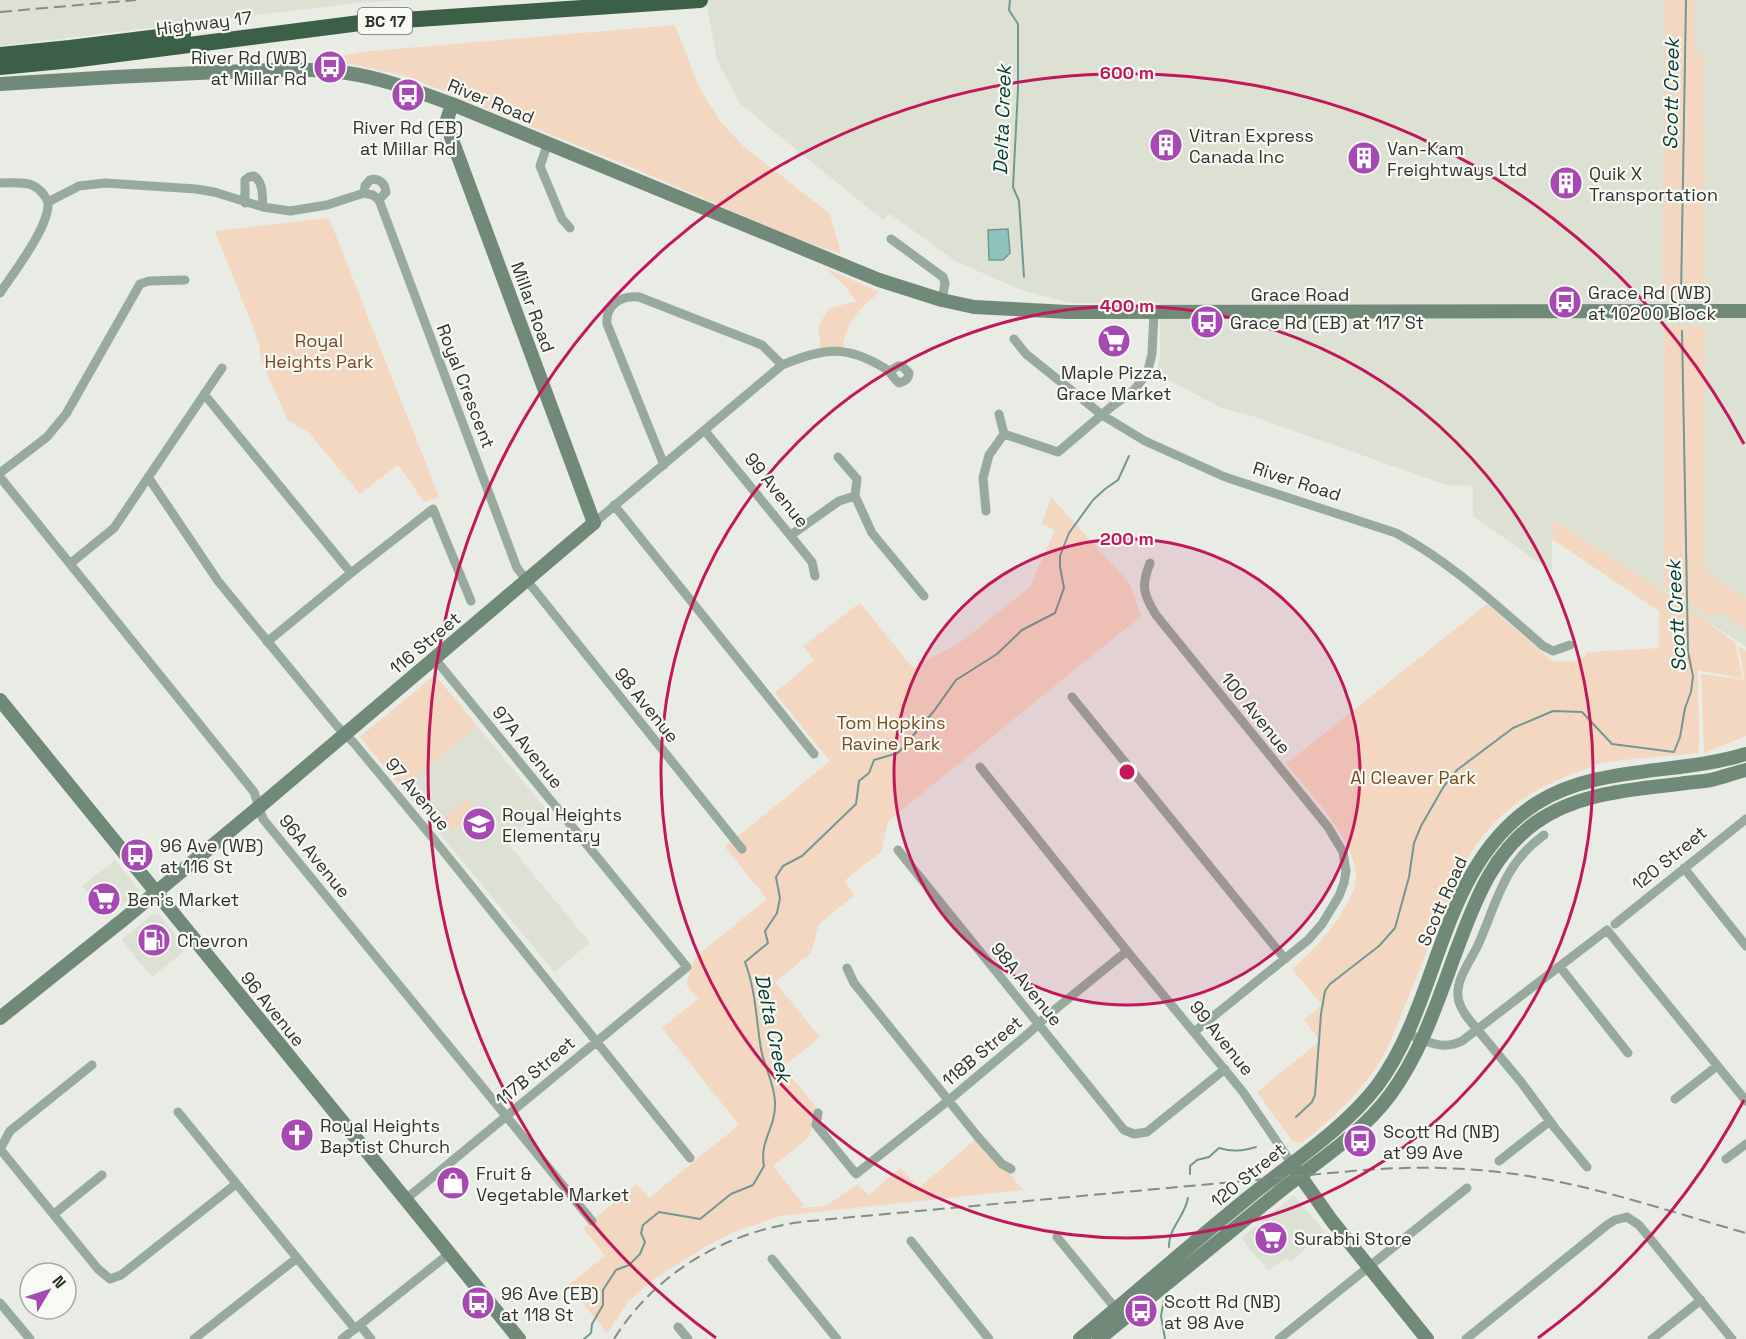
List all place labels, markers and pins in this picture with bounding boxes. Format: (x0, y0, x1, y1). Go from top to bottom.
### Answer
place label: River Rd (WB) at Millar Rd (191, 46, 307, 90)
bus stop icon: River Rd (WB) at Millar Rd (312, 49, 348, 85)
bus stop icon: River Rd (EB) at Millar Rd (390, 77, 426, 113)
place label: River Rd (EB) at Millar Rd (353, 116, 463, 160)
place label: Vitran Express Canada Inc (1189, 124, 1314, 168)
building icon: Vitran Express Canada Inc (1148, 127, 1184, 163)
place label: Van-Kam Freightways Ltd (1387, 137, 1527, 181)
building icon: Van-Kam Freightways Ltd (1346, 140, 1382, 176)
place label: Quik X Transportation (1589, 162, 1718, 206)
building icon: Quik X Transportation (1548, 165, 1584, 201)
place label: Grace Rd (WB) at 10200 Block (1588, 281, 1716, 325)
bus stop icon: Grace Rd (WB) at 10200 Block (1547, 284, 1583, 320)
bus stop icon: Grace Rd (EB) at 117 St (1189, 304, 1225, 340)
place label: Grace Rd (EB) at 117 St (1230, 311, 1424, 334)
supermarket icon: Maple Pizza, Grace Market (1096, 323, 1132, 359)
place label: Maple Pizza, Grace Market (1056, 361, 1172, 405)
centre of rings (1117, 762, 1137, 782)
place label: Royal Heights Elementary (502, 803, 622, 847)
school or university icon: Royal Heights Elementary (461, 806, 497, 842)
place label: 96 Ave (WB) at 116 St (160, 834, 263, 878)
bus stop icon: 96 Ave (WB) at 116 St (119, 837, 155, 873)
supermarket icon: Ben's Market (86, 881, 122, 917)
place label: Ben's Market (127, 888, 239, 911)
fuel station icon: Chevron (136, 922, 172, 958)
place label: Chevron (177, 929, 248, 952)
place label: Royal Heights Baptist Church (320, 1114, 450, 1158)
church icon: Royal Heights Baptist Church (279, 1117, 315, 1153)
place label: Scott Rd (NB) at 99 Ave (1383, 1120, 1500, 1164)
bus stop icon: Scott Rd (NB) at 99 Ave (1342, 1123, 1378, 1159)
place label: Fruit & Vegetable Market (476, 1162, 629, 1206)
shop icon: Fruit & Vegetable Market (435, 1165, 471, 1201)
supermarket icon: Surabhi Store (1253, 1220, 1289, 1256)
place label: Surabhi Store (1294, 1227, 1412, 1250)
place label: 96 Ave (EB) at 118 St (501, 1282, 599, 1326)
bus stop icon: 96 Ave (EB) at 118 St (460, 1285, 496, 1321)
place label: Scott Rd (NB) at 98 Ave (1164, 1290, 1281, 1334)
bus stop icon: Scott Rd (NB) at 98 Ave (1123, 1293, 1159, 1329)

